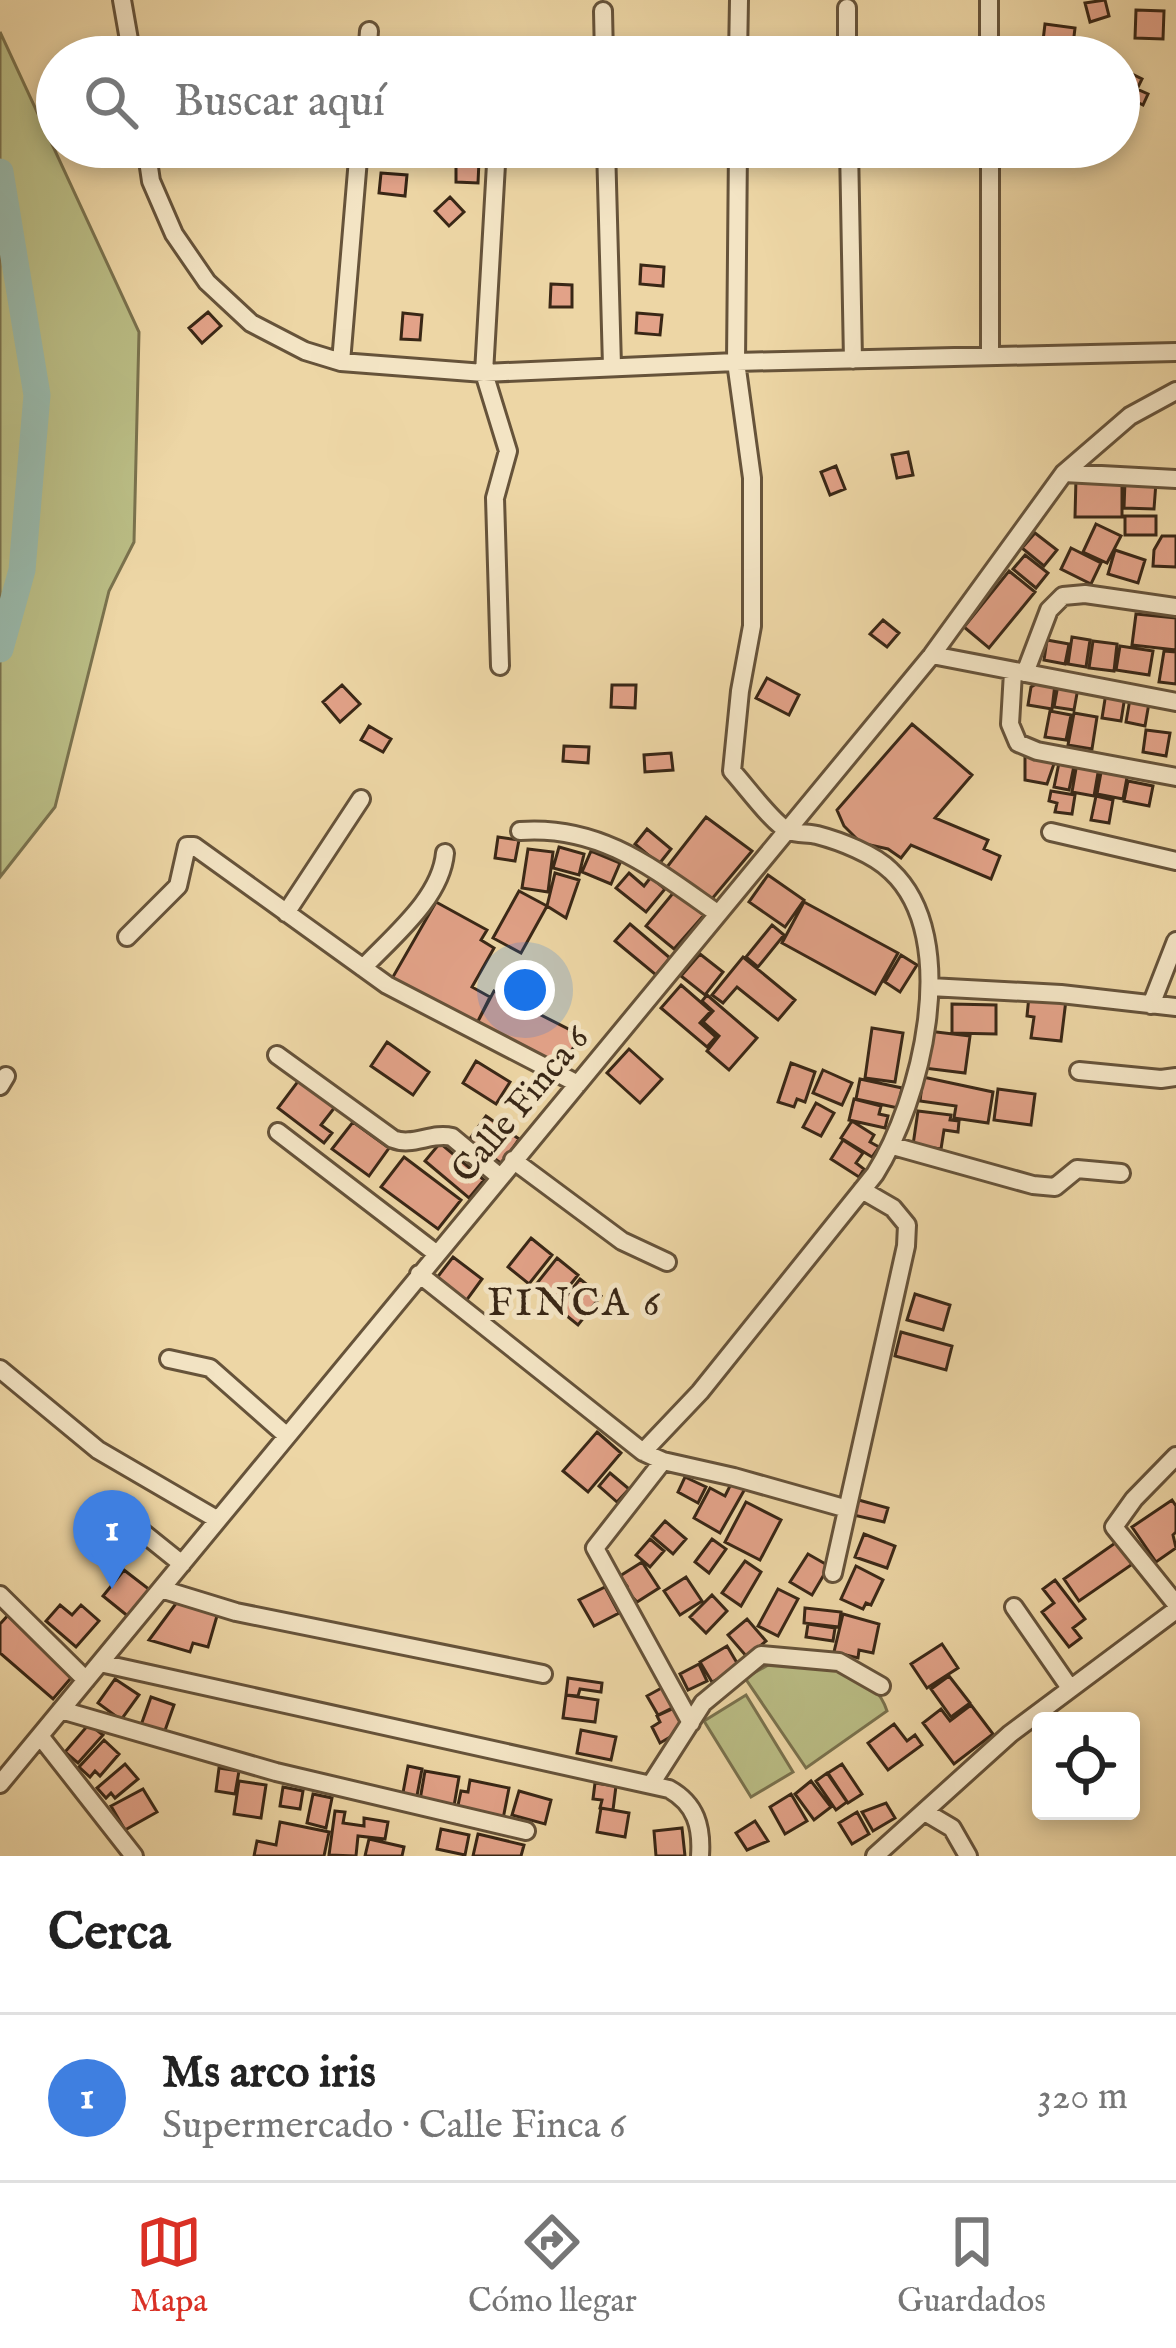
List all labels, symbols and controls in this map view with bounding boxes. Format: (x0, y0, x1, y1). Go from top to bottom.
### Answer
search box (36, 36, 1140, 168)
icon: search (78, 69, 144, 135)
text: Buscar aquí (174, 74, 385, 131)
your location (495, 960, 555, 1020)
street label: Calle Finca 6 (442, 1016, 601, 1193)
district label: FINCA 6 (488, 1280, 662, 1329)
pin: 1 (73, 1490, 151, 1589)
map controls (1032, 1712, 1140, 1820)
button: locate (1032, 1712, 1140, 1820)
text: Cerca (48, 1902, 171, 1967)
text: Ms arco iris (162, 2045, 376, 2102)
text: 1 (80, 2073, 94, 2122)
text: 320 m (1037, 2073, 1128, 2122)
text: Supermercado · Calle Finca 6 (162, 2102, 626, 2151)
tab: Mapa (130, 2209, 208, 2323)
tab: Cómo llegar (468, 2209, 637, 2323)
tab: Guardados (897, 2209, 1046, 2323)

